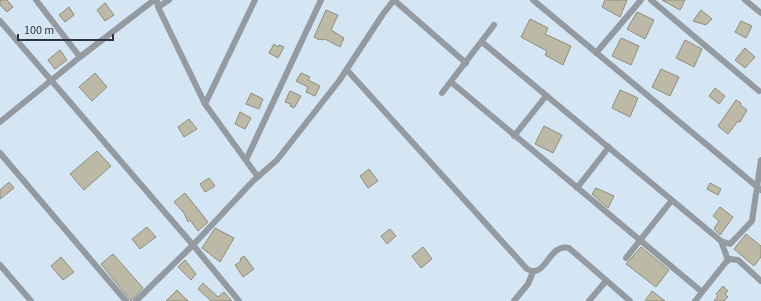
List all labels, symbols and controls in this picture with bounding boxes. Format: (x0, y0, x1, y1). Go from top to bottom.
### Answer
scale bar (18, 16, 113, 42)
text: 100 m (24, 22, 54, 39)

